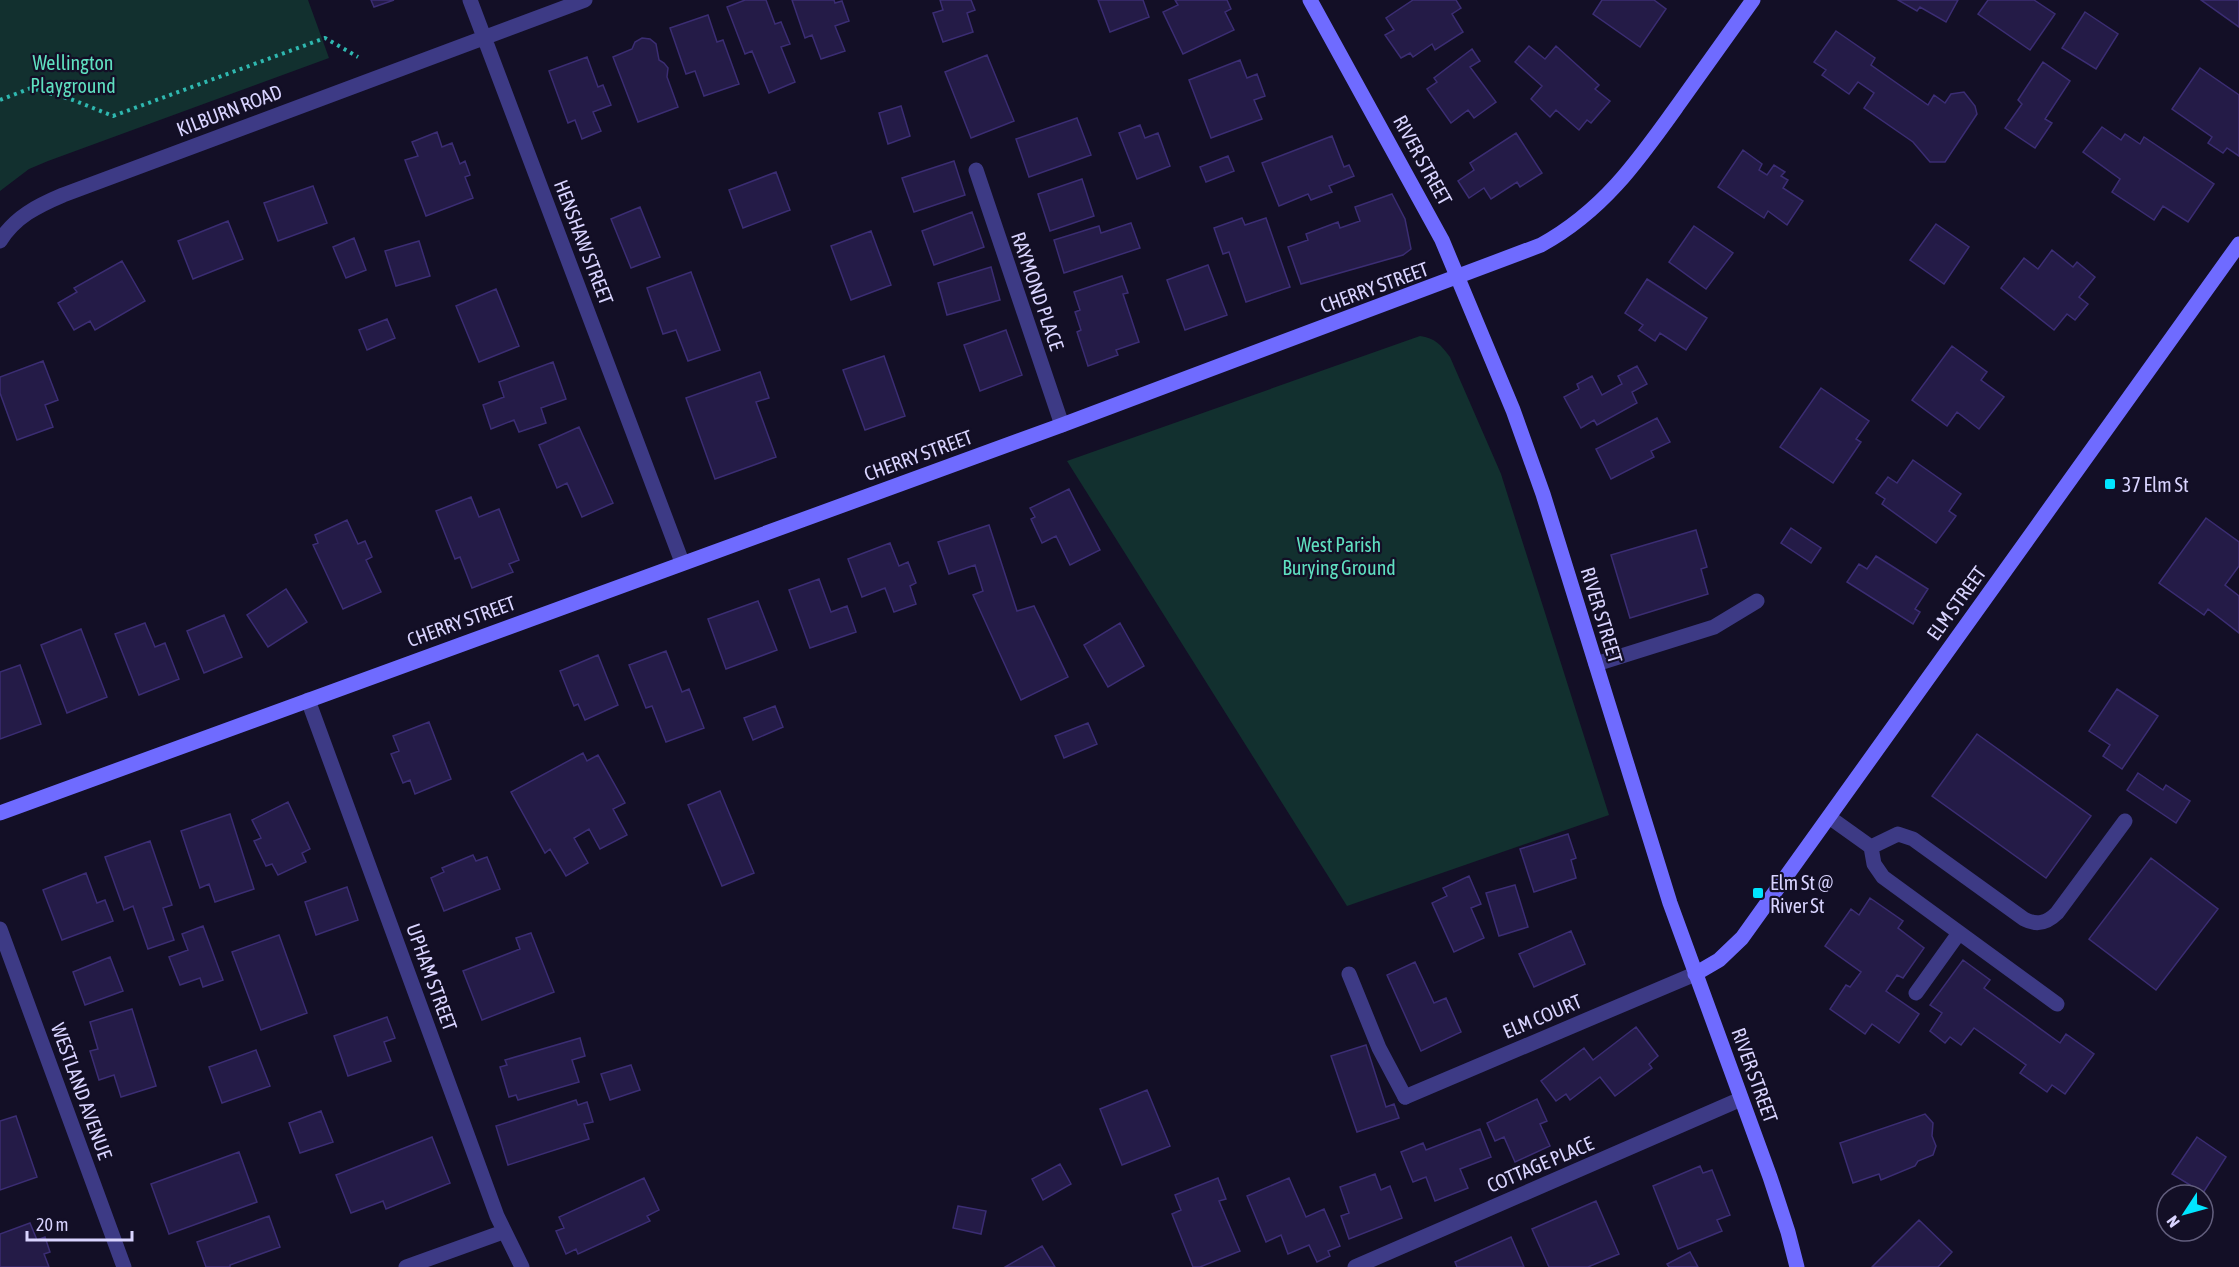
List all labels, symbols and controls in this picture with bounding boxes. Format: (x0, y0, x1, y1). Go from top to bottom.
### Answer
park label: Wellington Playground (30, 51, 116, 97)
street label: KILBURN ROAD (173, 79, 285, 141)
street label: RIVER STREET (1389, 111, 1457, 209)
street label: HENSHAW STREET (550, 176, 618, 308)
street label: RAYMOND PLACE (1007, 229, 1069, 354)
street label: CHERRY STREET (1317, 257, 1431, 317)
street label: CHERRY STREET (861, 425, 975, 485)
place label: 37 Elm St (2122, 473, 2189, 496)
marker: 37 Elm St (2103, 477, 2117, 491)
park label: West Parish Burying Ground (1282, 533, 1396, 579)
street label: ELM STREET (1922, 562, 1991, 644)
street label: RIVER STREET (1577, 564, 1628, 666)
street label: CHERRY STREET (404, 591, 518, 651)
place label: Elm St @ River St (1770, 871, 1833, 917)
marker: Elm St @ River St (1751, 886, 1765, 900)
street label: UPHAM STREET (402, 920, 462, 1034)
street label: ELM COURT (1499, 989, 1585, 1043)
street label: WESTLAND AVENUE (47, 1020, 117, 1163)
street label: RIVER STREET (1727, 1024, 1783, 1126)
street label: COTTAGE PLACE (1483, 1131, 1597, 1197)
north arrow (2155, 1183, 2215, 1243)
scale bar (27, 1204, 132, 1242)
text: N (2163, 1213, 2183, 1231)
text: 20 m (36, 1214, 68, 1235)

